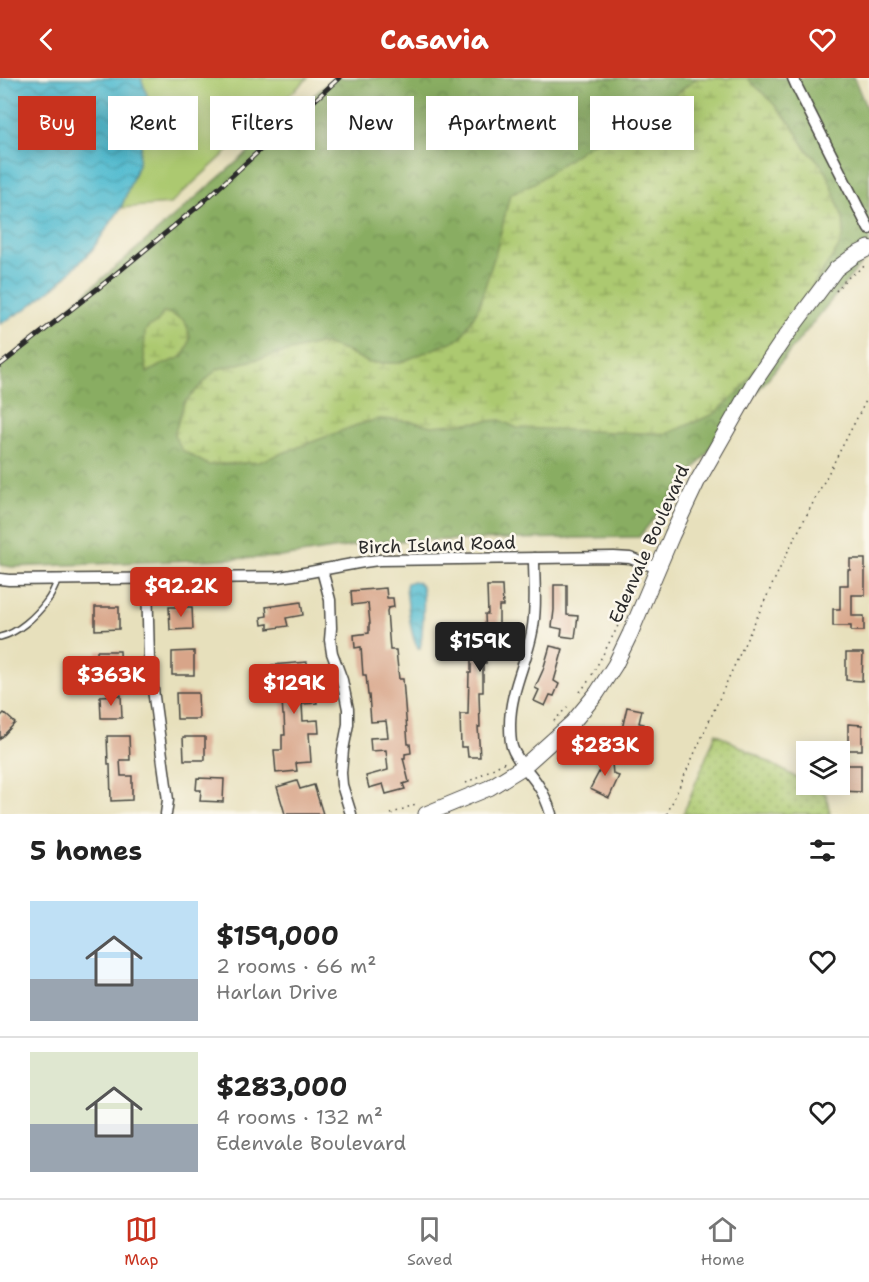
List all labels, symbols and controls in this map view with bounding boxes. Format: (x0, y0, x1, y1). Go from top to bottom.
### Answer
text: Casavia (380, 21, 489, 58)
icon: back (30, 23, 63, 56)
icon: heart (806, 23, 839, 56)
chip: Buy (18, 96, 96, 150)
chip: Rent (108, 96, 198, 150)
chip: Filters (210, 96, 315, 150)
chip: New (327, 96, 414, 150)
chip: Apartment (426, 96, 578, 150)
chip: House (590, 96, 694, 150)
street label: Edenvale Boulevard (603, 461, 695, 627)
street label: Birch Island Road (358, 530, 516, 560)
pin: $92.2K (132, 567, 230, 618)
text: $92.2K (144, 573, 218, 599)
pin: $159K (438, 622, 522, 673)
text: $159K (449, 628, 511, 654)
pin: $363K (69, 656, 153, 707)
text: $363K (77, 662, 145, 688)
pin: $129K (252, 664, 336, 715)
text: $129K (263, 670, 325, 696)
pin: $283K (563, 726, 647, 777)
text: $283K (571, 732, 639, 758)
map controls (796, 741, 850, 795)
button: layers (796, 741, 850, 795)
text: 5 homes (30, 833, 142, 868)
icon: filters (806, 834, 839, 867)
text: $159,000 (216, 918, 339, 953)
icon: home (78, 925, 150, 997)
icon: heart (806, 945, 839, 978)
text: 2 rooms · 66 m² (216, 953, 377, 979)
text: Harlan Drive (216, 979, 338, 1005)
text: $283,000 (216, 1069, 347, 1104)
icon: home (78, 1076, 150, 1148)
icon: heart (806, 1096, 839, 1129)
text: 4 rooms · 132 m² (216, 1104, 383, 1130)
text: Edenvale Boulevard (216, 1130, 406, 1156)
tab: Map (124, 1213, 158, 1270)
tab: Saved (407, 1213, 452, 1270)
tab: Home (701, 1213, 745, 1270)

